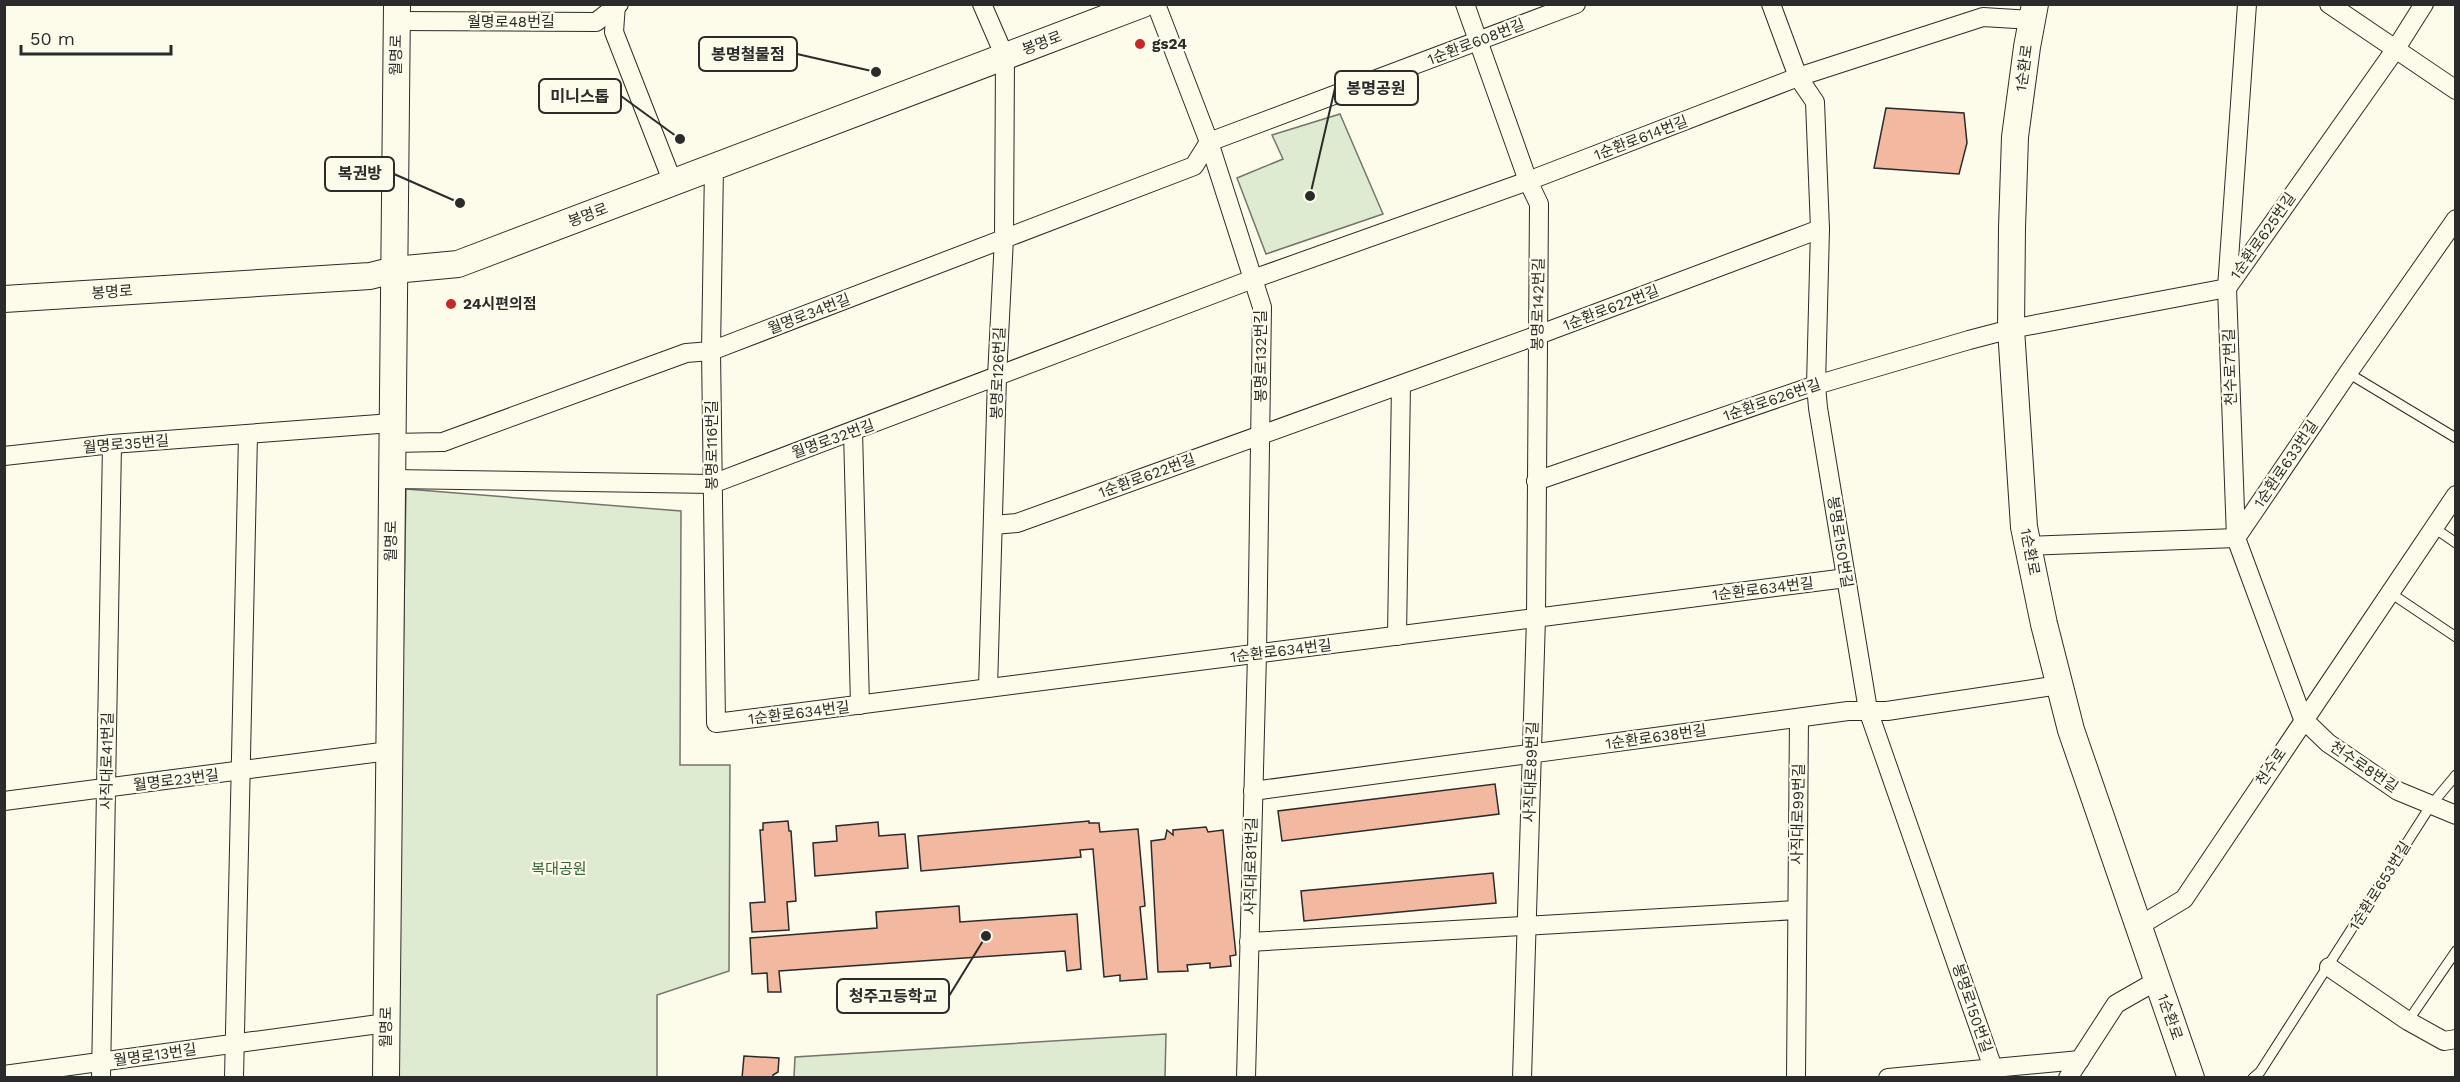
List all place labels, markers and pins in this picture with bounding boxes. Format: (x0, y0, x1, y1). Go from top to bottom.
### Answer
place label: gs24 (1152, 35, 1187, 53)
callout: 봉명철물점 (699, 37, 797, 71)
marker: gs24 (1133, 37, 1147, 51)
callout: 봉명공원 (1335, 71, 1418, 105)
callout: 미니스톱 (539, 79, 621, 113)
callout: 복권방 (325, 157, 394, 191)
place label: 24시편의점 (463, 295, 537, 313)
marker: 24시편의점 (444, 297, 458, 311)
callout: 청주고등학교 (837, 979, 949, 1013)

